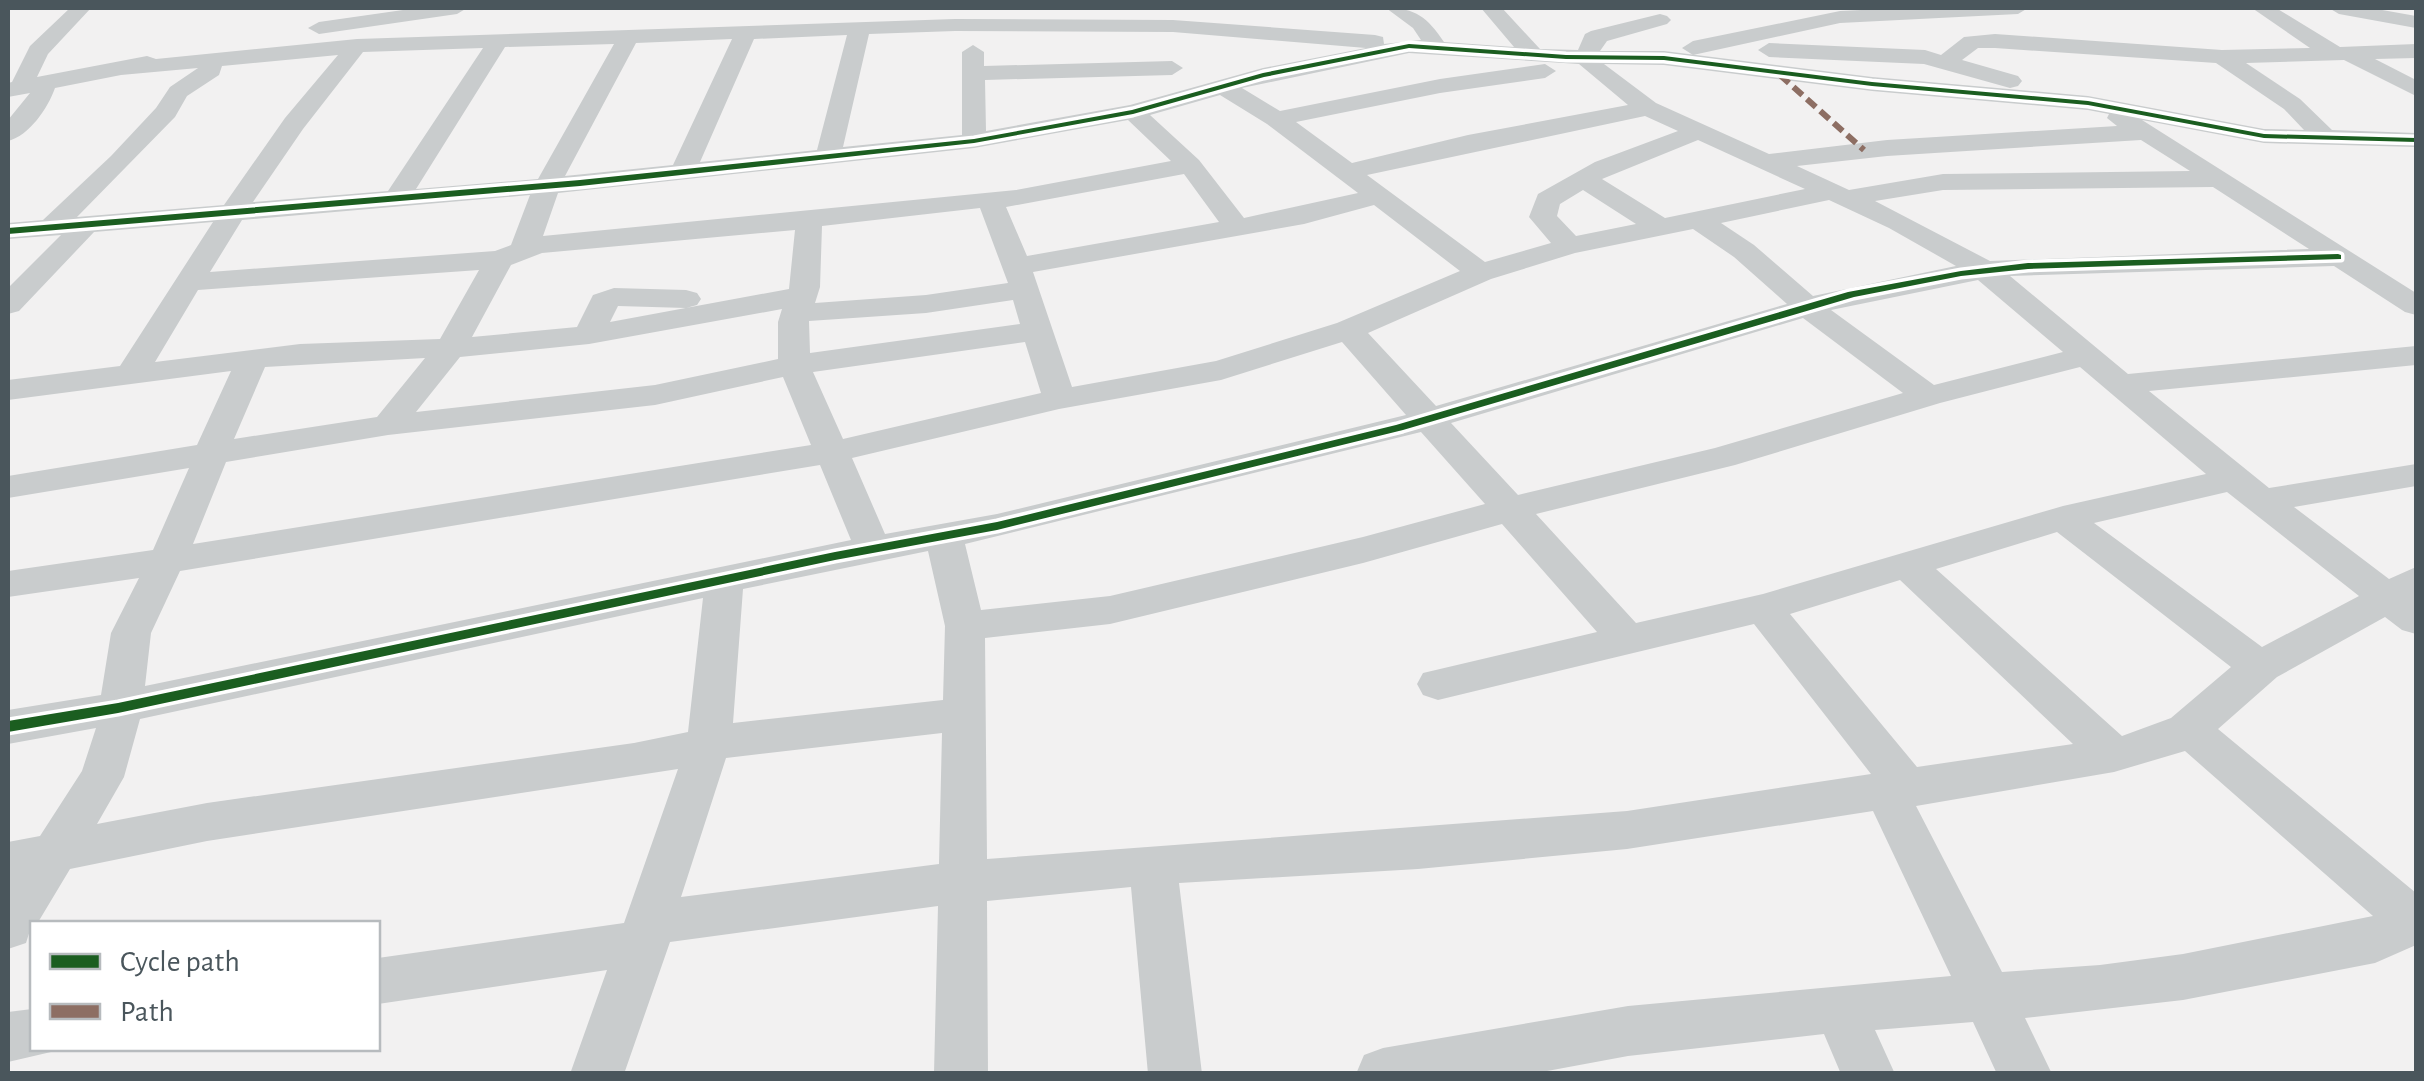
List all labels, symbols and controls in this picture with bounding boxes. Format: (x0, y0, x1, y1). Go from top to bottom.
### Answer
legend (30, 921, 380, 1051)
text: Cycle path (120, 947, 240, 977)
text: Path (120, 997, 174, 1027)

